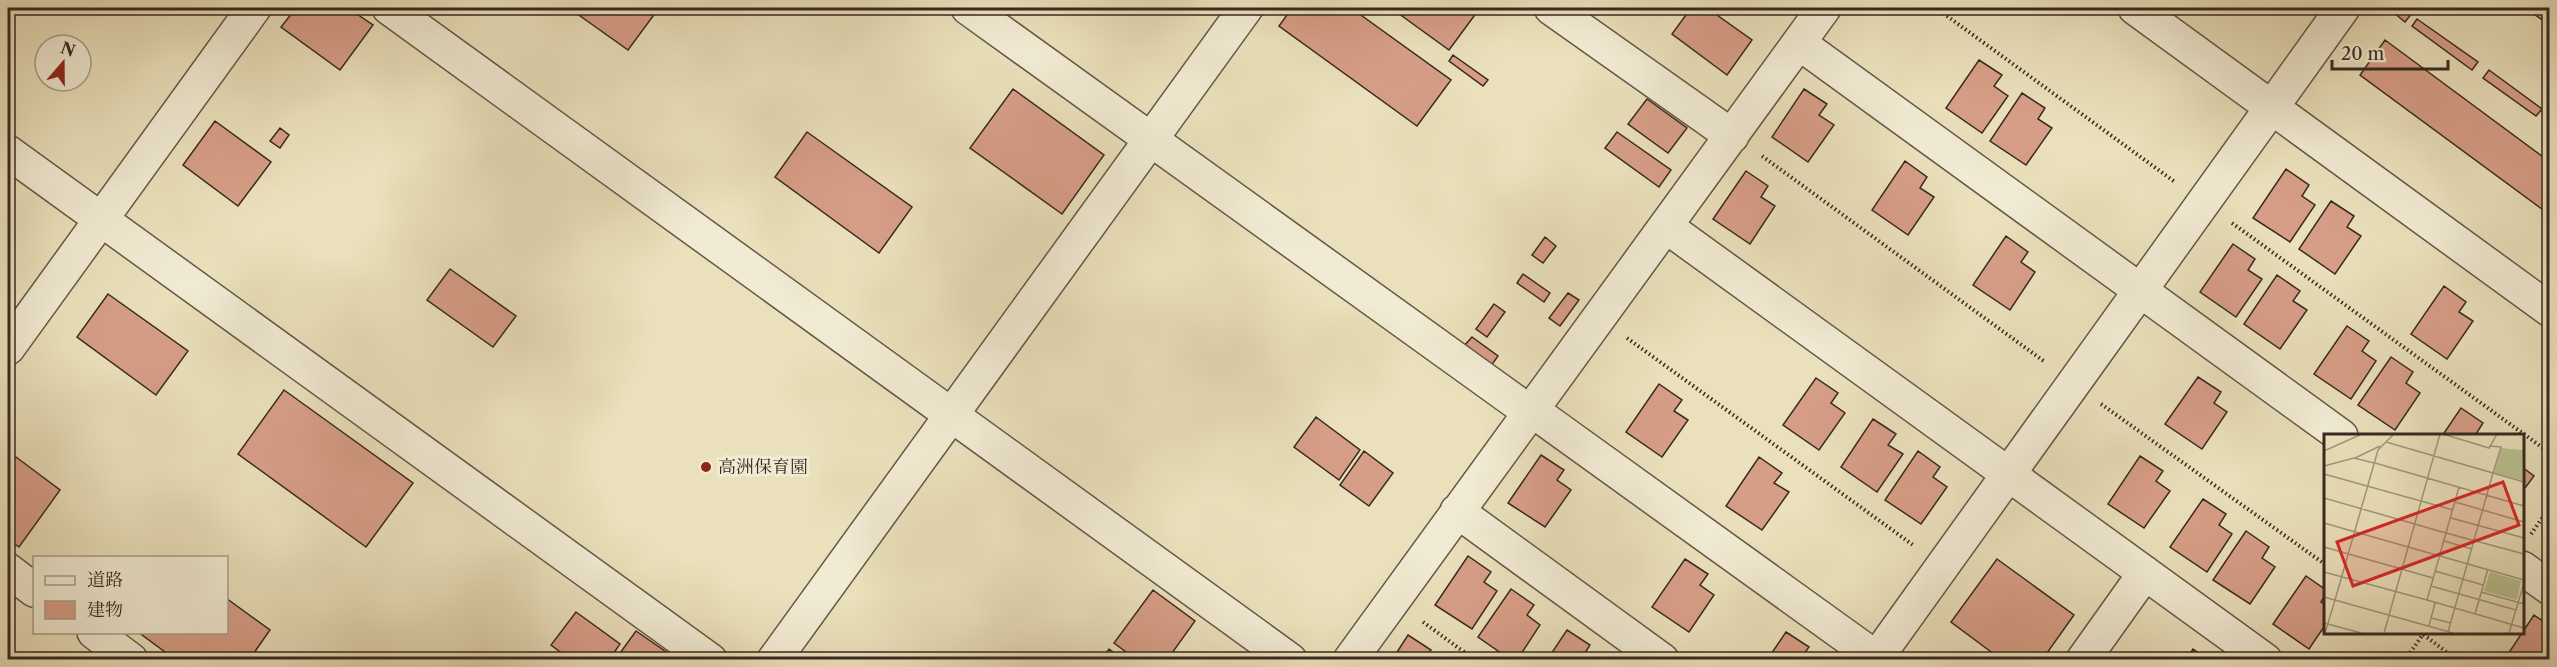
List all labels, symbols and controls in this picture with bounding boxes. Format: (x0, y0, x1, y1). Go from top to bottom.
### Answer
north arrow (33, 33, 93, 93)
scale bar (2332, 33, 2448, 71)
text: N (58, 37, 78, 61)
text: 20 m (2341, 43, 2385, 65)
inset map (2324, 434, 2524, 634)
place label: 高洲保育園 (718, 456, 808, 478)
marker: 高洲保育園 (699, 460, 713, 474)
legend (33, 556, 228, 634)
text: 道路 (87, 569, 123, 591)
text: 建物 (87, 599, 123, 621)

